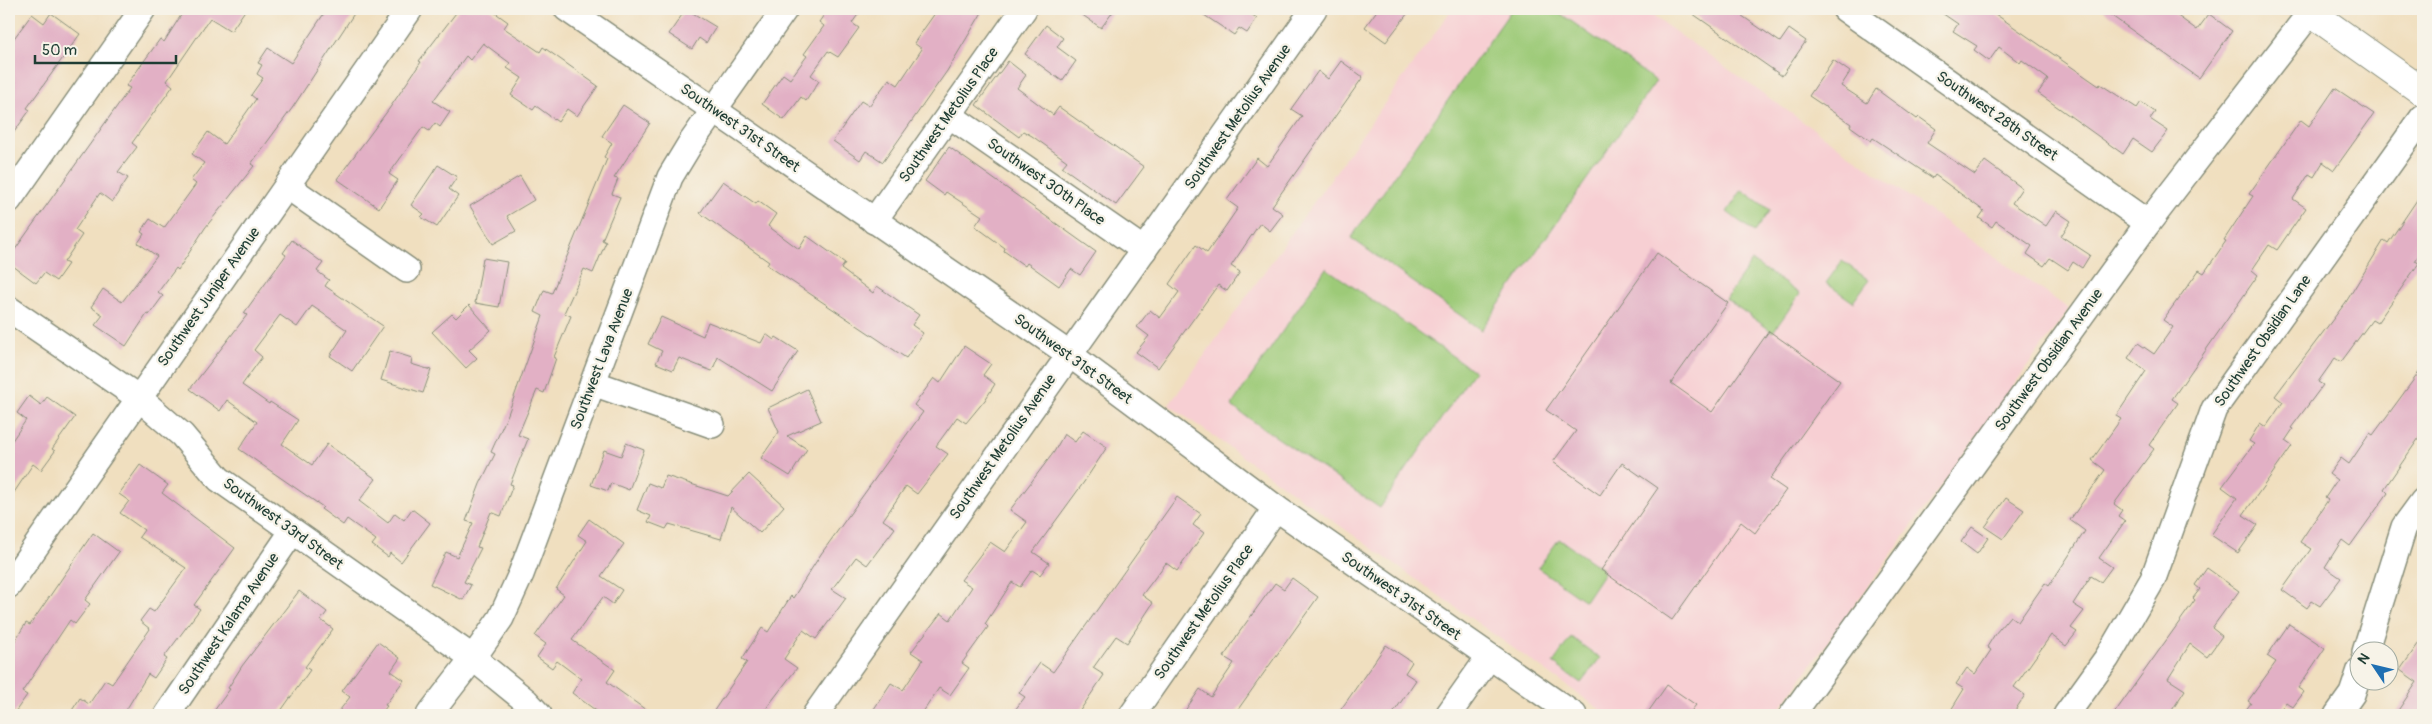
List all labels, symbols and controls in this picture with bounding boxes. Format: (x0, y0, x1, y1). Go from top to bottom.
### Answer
scale bar (35, 32, 176, 64)
street label: Southwest Metolius Avenue (1181, 40, 1296, 193)
text: 50 m (42, 41, 77, 60)
street label: Southwest Metolius Place (895, 43, 1003, 186)
street label: Southwest 28th Street (1933, 67, 2062, 166)
street label: Southwest 31st Street (676, 80, 804, 177)
street label: Southwest 30th Place (983, 134, 1109, 230)
street label: Southwest Juniper Avenue (154, 223, 265, 370)
street label: Southwest Obsidian Lane (2210, 271, 2316, 411)
street label: Southwest Lava Avenue (566, 285, 638, 432)
street label: Southwest Obsidian Avenue (1991, 285, 2107, 435)
street label: Southwest 31st Street (1010, 310, 1137, 409)
street label: Southwest Metolius Avenue (946, 370, 1061, 523)
street label: Southwest 33rd Street (219, 474, 348, 575)
street label: Southwest Metolius Place (1150, 540, 1258, 683)
street label: Southwest 31st Street (1337, 548, 1465, 645)
street label: Southwest Kalama Avenue (174, 549, 284, 699)
north arrow (2350, 642, 2400, 692)
text: N (2354, 650, 2373, 668)

